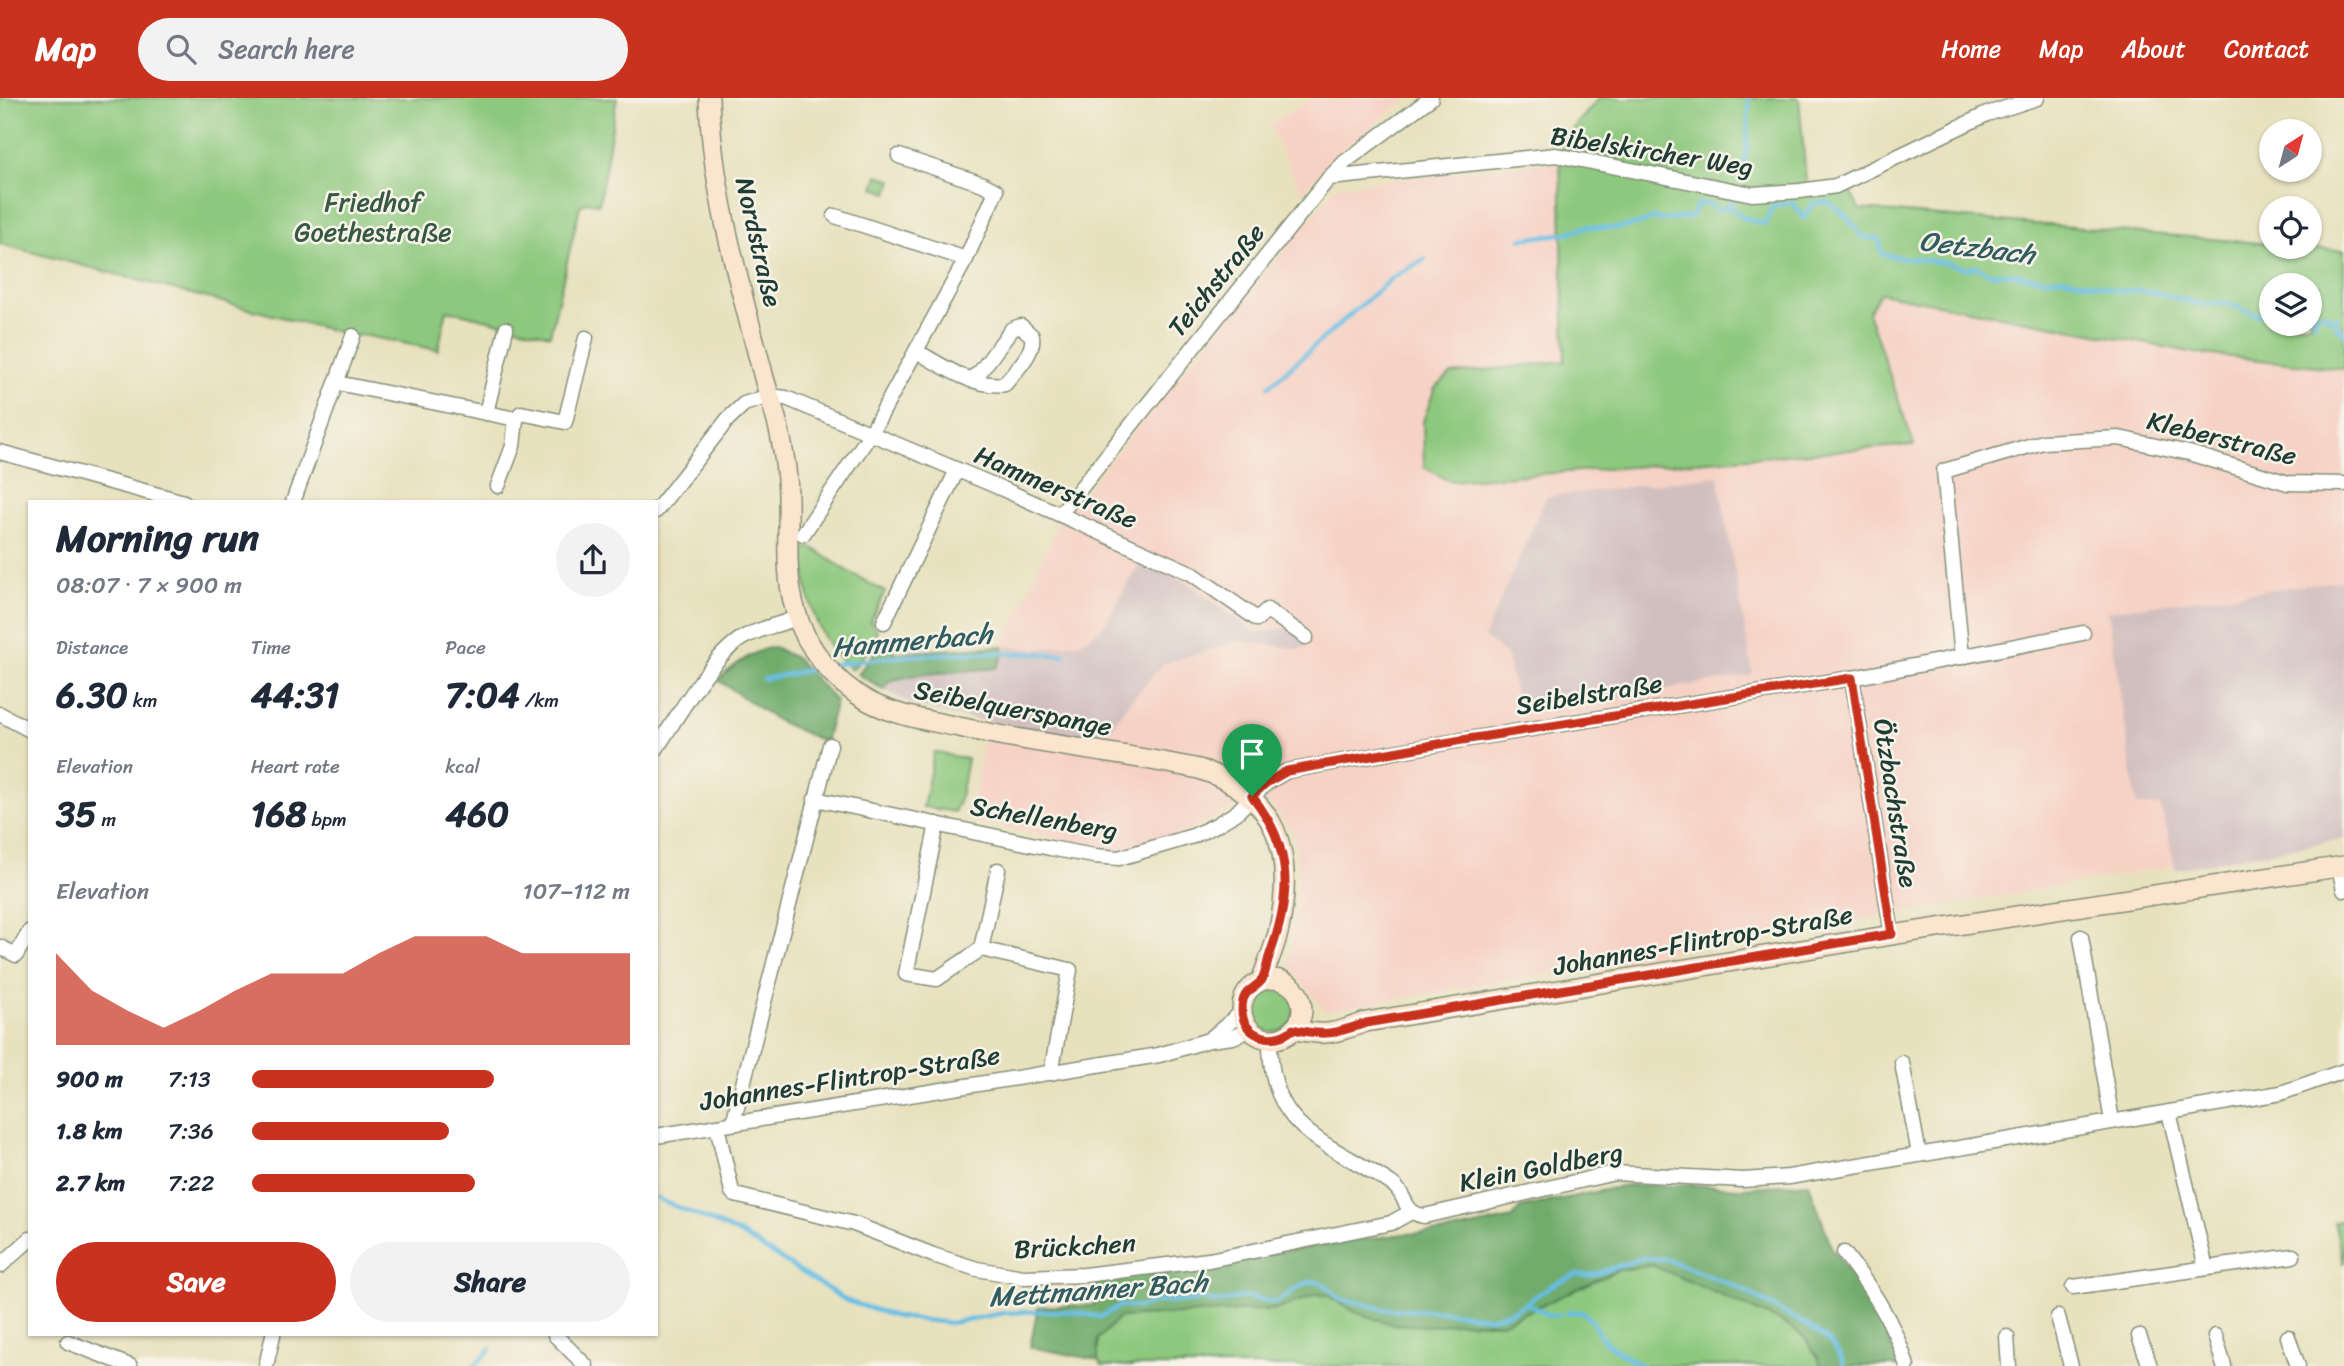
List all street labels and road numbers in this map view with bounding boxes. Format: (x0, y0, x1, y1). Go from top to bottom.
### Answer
street label: Bibelskircher Weg (1547, 112, 1757, 190)
street label: Nordstraße (722, 173, 796, 312)
street label: Teichstraße (1155, 213, 1277, 347)
street label: Kleberstraße (2142, 397, 2302, 479)
street label: Hammerstraße (967, 432, 1145, 542)
street label: Seibelstraße (1512, 660, 1666, 728)
street label: Seibelquerspange (910, 666, 1116, 750)
street label: Ötzbachstraße (1860, 715, 1932, 891)
street label: Schellenberg (967, 782, 1121, 854)
street label: Johannes-Flintrop-Straße (1549, 891, 1856, 989)
street label: Johannes-Flintrop-Straße (696, 1032, 1003, 1125)
street label: Klein Goldberg (1455, 1129, 1627, 1205)
street label: Brückchen (1013, 1220, 1137, 1272)

